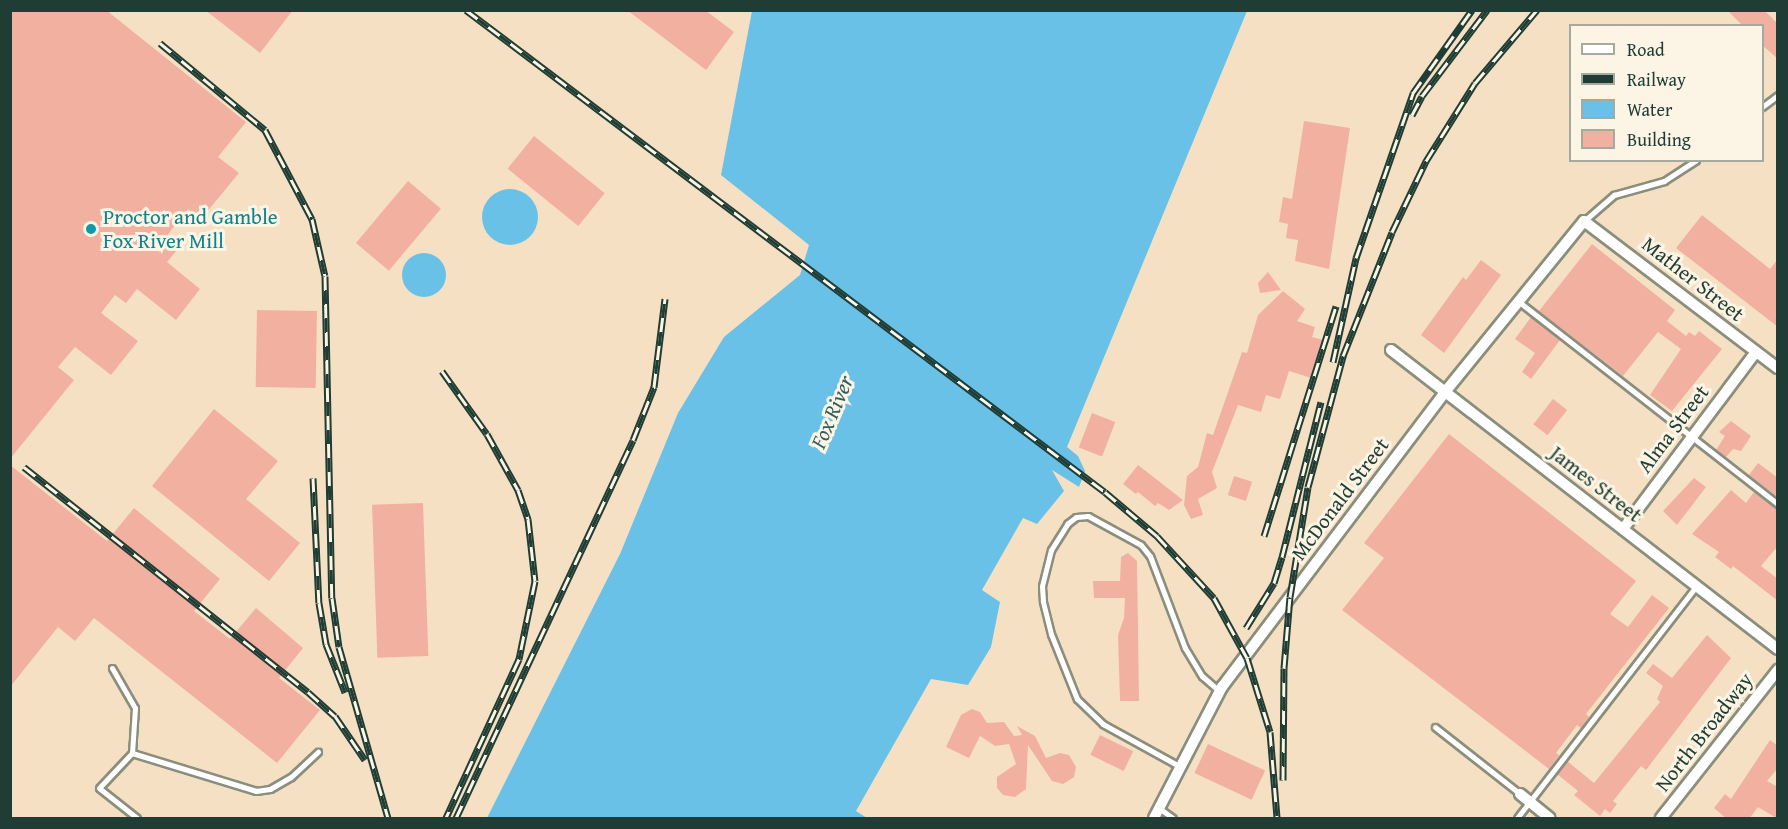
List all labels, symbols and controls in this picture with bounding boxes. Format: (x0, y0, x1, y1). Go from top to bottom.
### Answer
legend (1569, 24, 1764, 162)
text: Road (1627, 36, 1665, 63)
text: Railway (1627, 66, 1686, 93)
text: Water (1627, 96, 1672, 123)
text: Building (1627, 126, 1691, 153)
place label: Proctor and Gamble Fox River Mill (103, 204, 278, 254)
marker: Proctor and Gamble Fox River Mill (84, 222, 98, 236)
street label: Mather Street (1637, 231, 1749, 327)
water label: Fox River (805, 371, 859, 453)
street label: Alma Street (1632, 380, 1714, 478)
street label: McDonald Street (1286, 433, 1394, 565)
street label: James Street (1545, 440, 1647, 528)
street label: North Broadway (1650, 668, 1758, 796)

